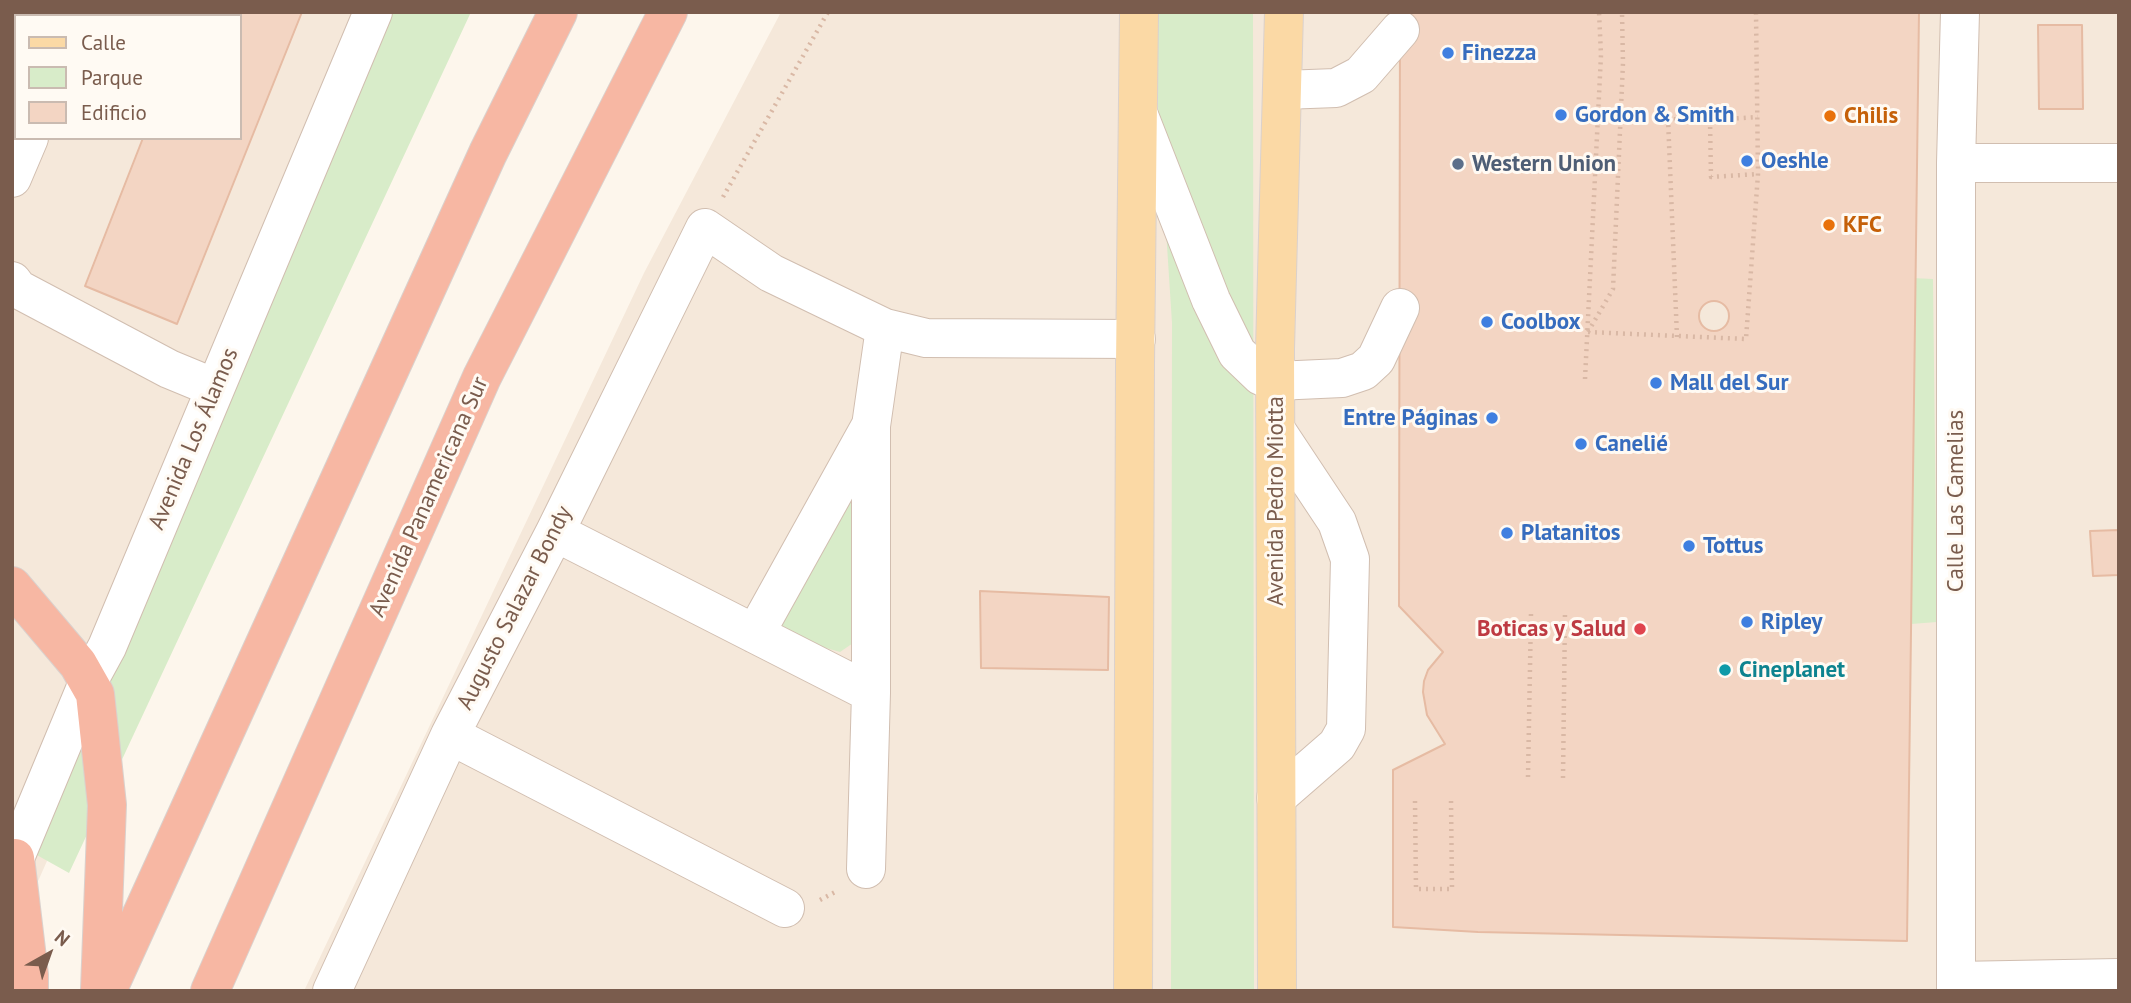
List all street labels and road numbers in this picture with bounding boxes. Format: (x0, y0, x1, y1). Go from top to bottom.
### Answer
street label: Avenida Los Álamos (143, 344, 245, 534)
street label: Avenida Panamericana Sur (364, 373, 494, 621)
street label: Avenida Pedro Miotta (1262, 396, 1290, 606)
street label: Calle Las Camelias (1942, 410, 1970, 592)
street label: Augusto Salazar Bondy (452, 501, 578, 715)

